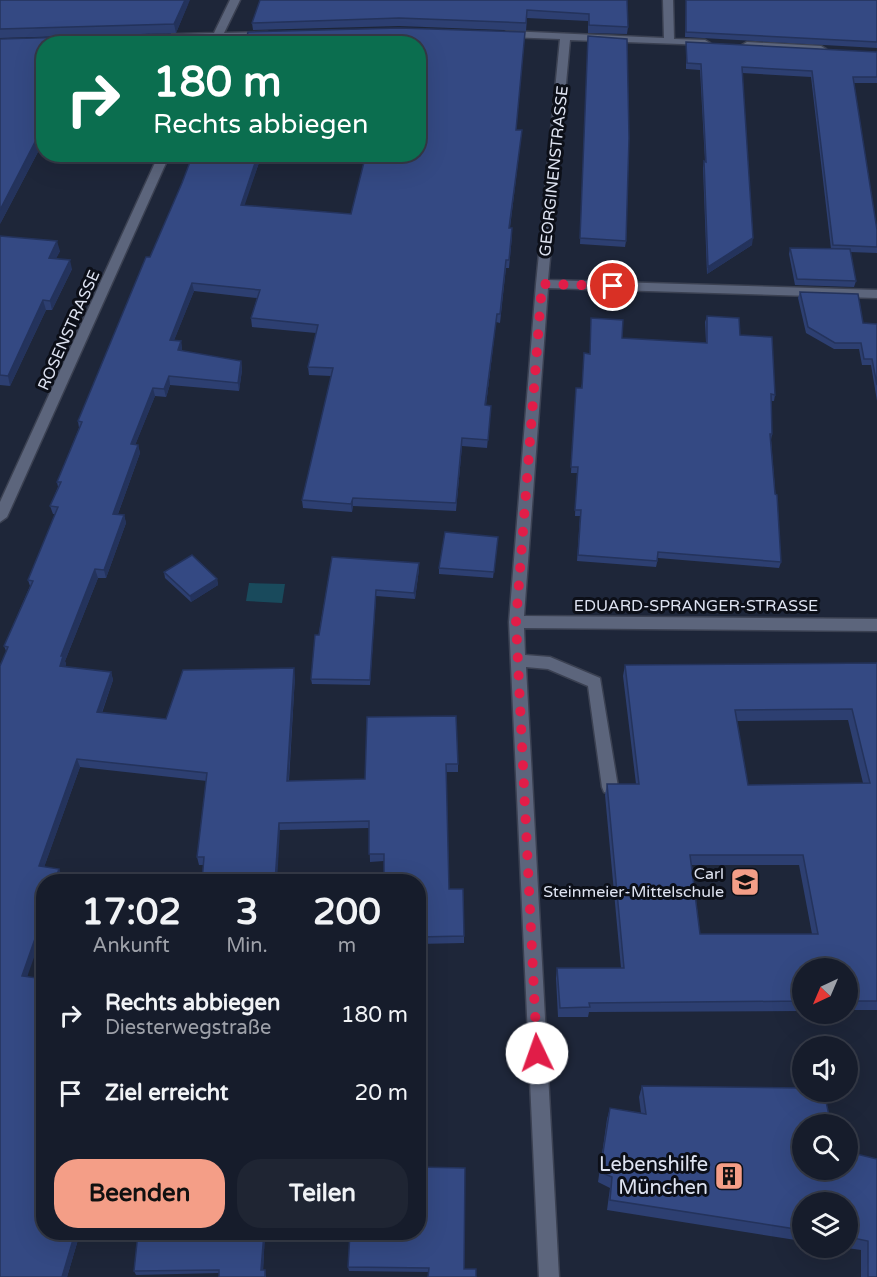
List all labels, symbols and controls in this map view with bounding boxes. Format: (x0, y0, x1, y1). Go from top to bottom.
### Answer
text: 180 m (153, 57, 282, 108)
icon: right (54, 60, 132, 138)
street label: GEORGINENSTRASSE (535, 85, 573, 257)
text: Rechts abbiegen (153, 108, 368, 141)
pin (587, 260, 638, 311)
street label: ROSENSTRASSE (33, 267, 104, 394)
icon: arrive (596, 269, 629, 302)
street label: EDUARD-SPRANGER-STRASSE (574, 596, 818, 616)
place label: Carl Steinmeier-Mittelschule (543, 864, 724, 902)
school or university icon: Carl Steinmeier-Mittelschule (729, 866, 761, 898)
text: 17:02 (81, 891, 181, 934)
text: 3 (236, 891, 258, 934)
text: 200 (313, 891, 381, 934)
text: Ankunft (93, 934, 170, 958)
text: Min. (226, 934, 268, 958)
text: m (338, 934, 356, 958)
north arrow (792, 958, 858, 1024)
map controls (792, 958, 858, 1258)
text: Rechts abbiegen (105, 990, 280, 1016)
icon: right (54, 999, 87, 1032)
text: 180 m (341, 1002, 408, 1028)
text: Diesterwegstraße (105, 1016, 271, 1040)
position arrow (505, 1021, 569, 1085)
button: sound (792, 1036, 858, 1102)
icon: arrive (54, 1077, 87, 1110)
text: Ziel erreicht (105, 1080, 228, 1106)
text: 20 m (354, 1080, 408, 1106)
button: search (792, 1114, 858, 1180)
place label: Lebenshilfe München (599, 1153, 708, 1200)
button: Beenden (54, 1159, 225, 1228)
button: Teilen (237, 1159, 408, 1228)
building icon: Lebenshilfe München (713, 1160, 745, 1192)
button: layers (792, 1192, 858, 1258)

